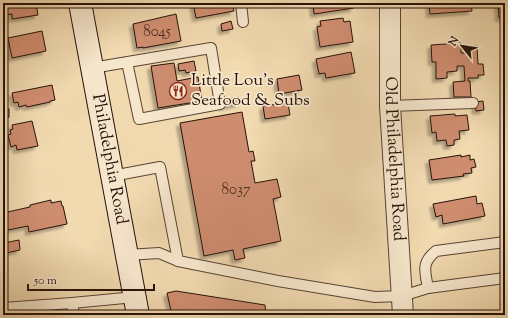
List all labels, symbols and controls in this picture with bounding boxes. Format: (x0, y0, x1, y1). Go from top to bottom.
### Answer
house number: 8045 (143, 22, 171, 43)
north arrow (442, 26, 482, 66)
text: N (445, 34, 463, 50)
place label: Little Lou’s Seafood & Subs (191, 69, 310, 113)
street label: Old Philadelphia Road (378, 77, 410, 242)
restaurant icon: Little Lou’s Seafood & Subs (168, 81, 188, 101)
street label: Philadelphia Road (85, 92, 133, 227)
house number: 8037 (221, 180, 251, 201)
scale bar (28, 266, 154, 292)
text: 50 m (33, 272, 57, 290)

